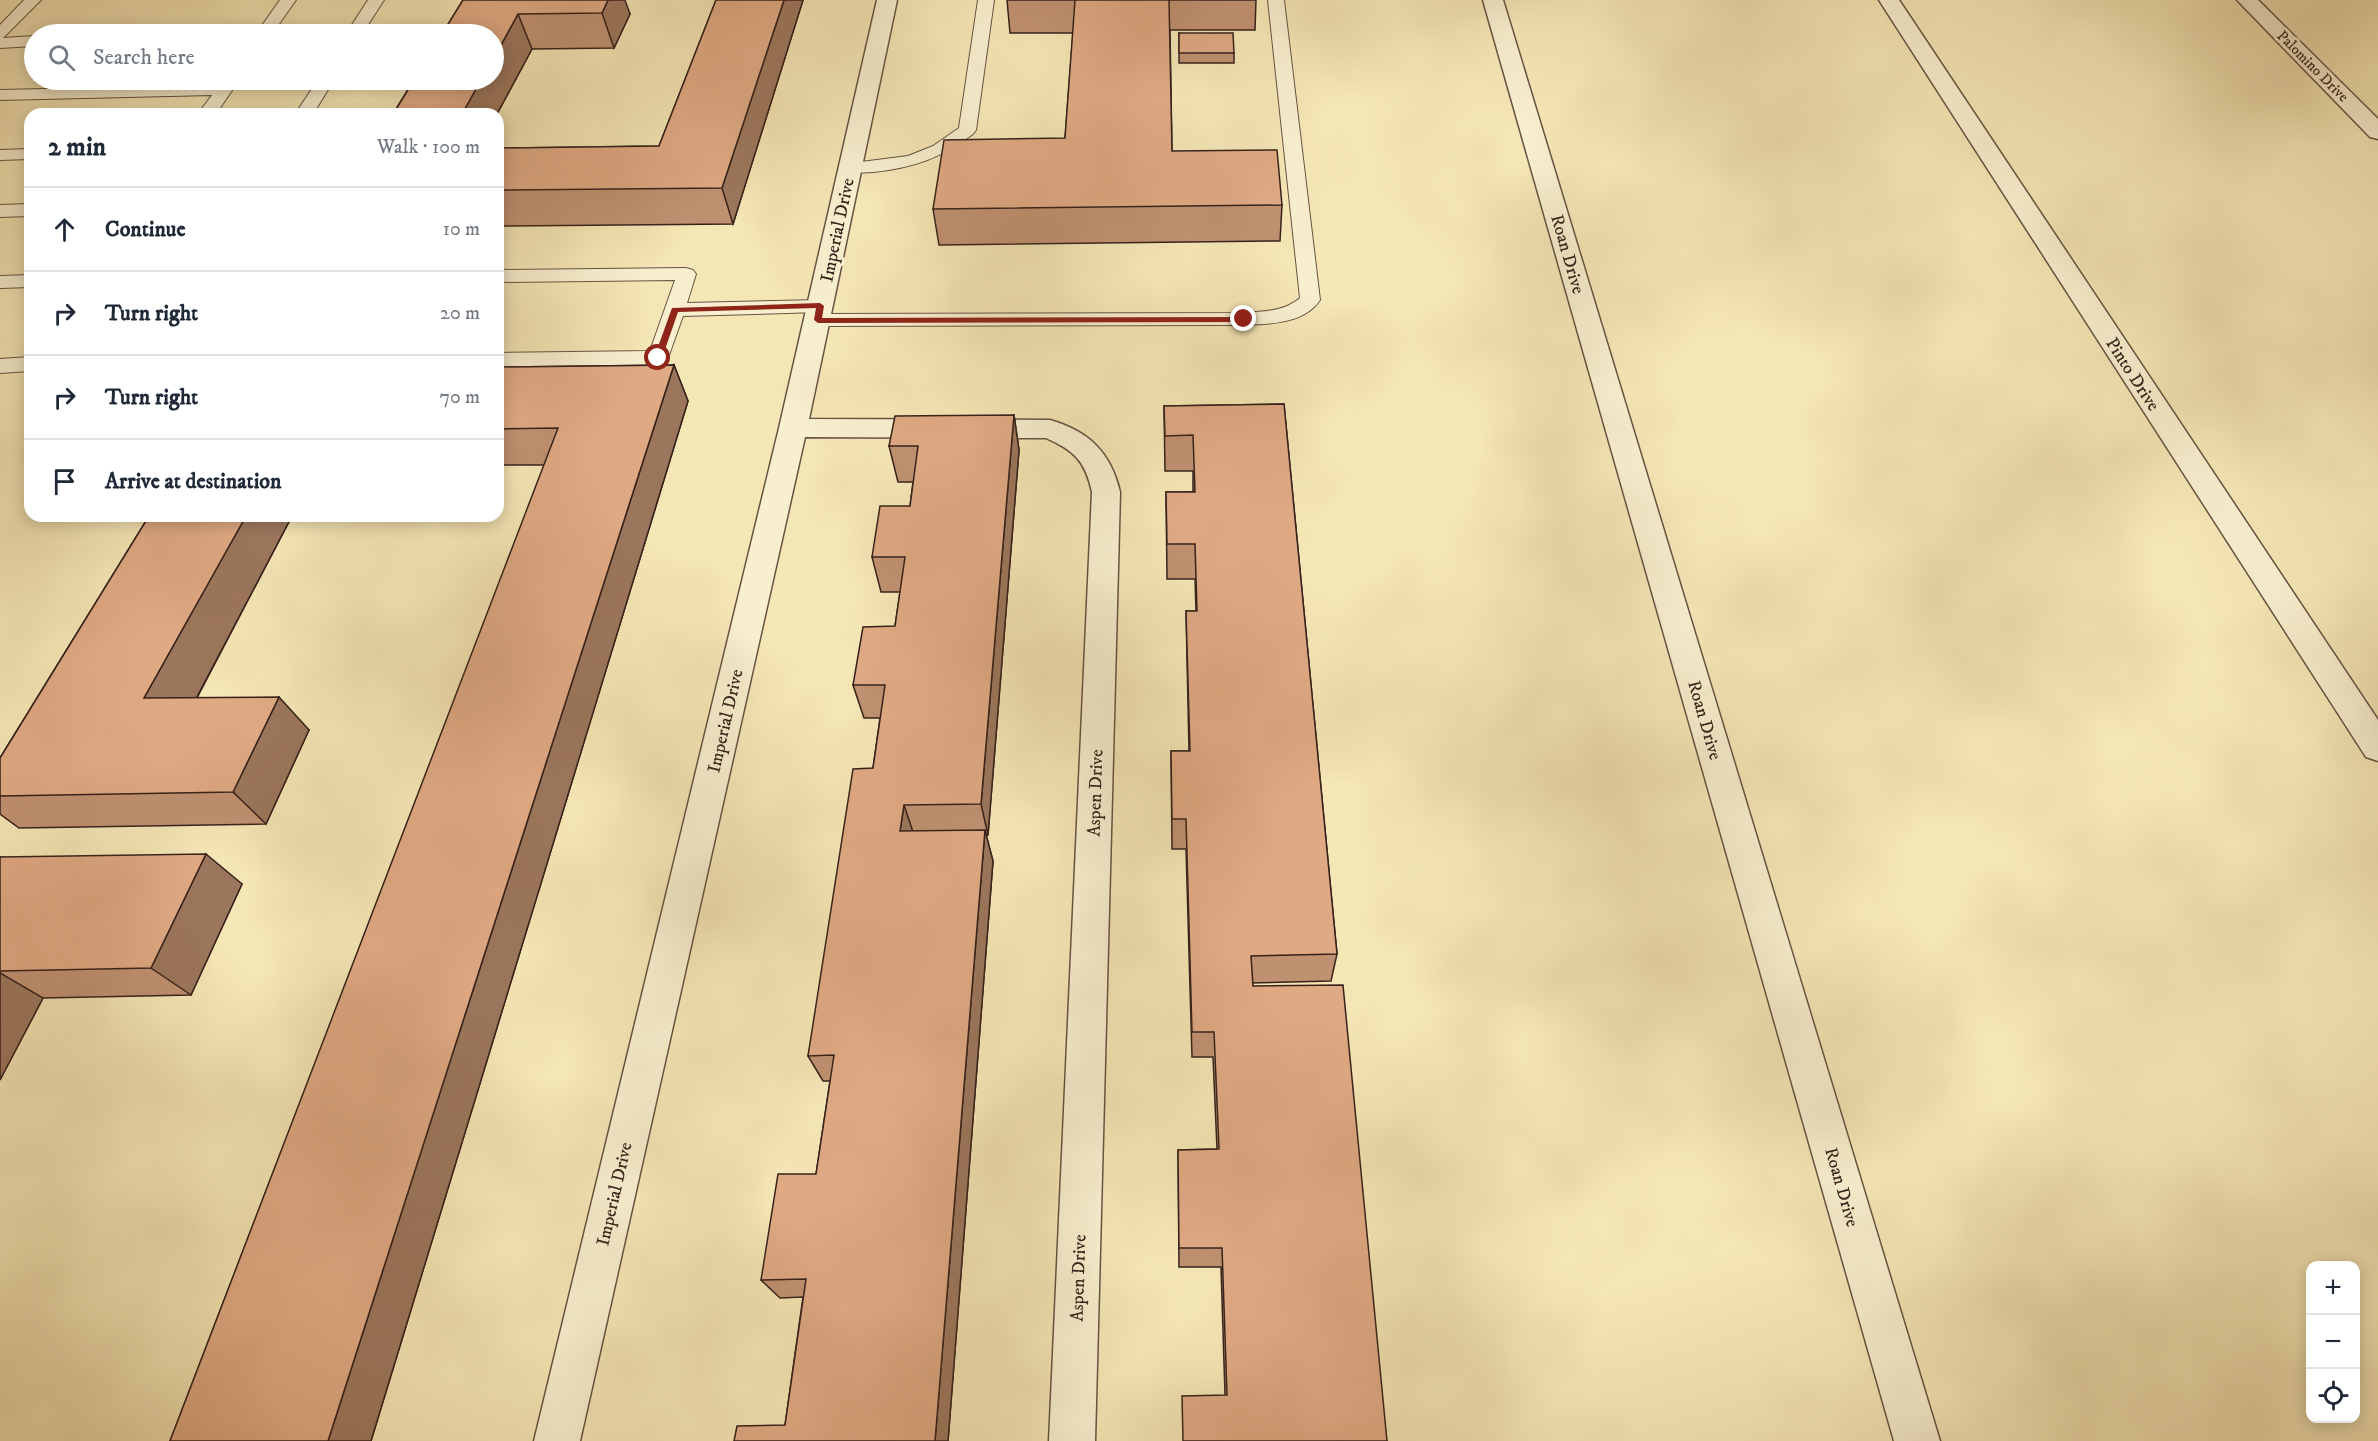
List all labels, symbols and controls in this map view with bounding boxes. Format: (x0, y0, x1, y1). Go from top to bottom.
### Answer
search box (24, 24, 504, 90)
street label: Palomino Drive (2273, 27, 2352, 106)
icon: search (45, 41, 78, 74)
text: Search here (93, 44, 195, 71)
text: 2 min (48, 131, 106, 164)
text: Walk · 100 m (377, 135, 480, 160)
street label: Imperial Drive (816, 176, 860, 284)
street label: Roan Drive (1545, 212, 1589, 297)
icon: ahead (48, 213, 81, 246)
text: Continue (105, 216, 186, 243)
text: 10 m (443, 217, 480, 242)
icon: right (48, 297, 81, 330)
text: Turn right (105, 300, 198, 327)
text: 20 m (440, 301, 480, 326)
route end (1230, 305, 1256, 331)
street label: Pinto Drive (2100, 334, 2164, 415)
route start (644, 344, 670, 370)
icon: right (48, 381, 81, 414)
text: Turn right (105, 384, 198, 411)
text: 70 m (439, 385, 480, 410)
icon: arrive (48, 465, 81, 498)
text: Arrive at destination (105, 468, 282, 495)
street label: Imperial Drive (703, 667, 749, 775)
street label: Roan Drive (1682, 678, 1726, 763)
street label: Aspen Drive (1083, 749, 1109, 837)
street label: Imperial Drive (592, 1140, 638, 1248)
street label: Roan Drive (1819, 1145, 1863, 1230)
street label: Aspen Drive (1066, 1234, 1092, 1322)
map controls (2306, 1261, 2360, 1423)
button: + (2306, 1261, 2360, 1315)
button: − (2306, 1315, 2360, 1369)
button: locate (2306, 1369, 2360, 1423)

